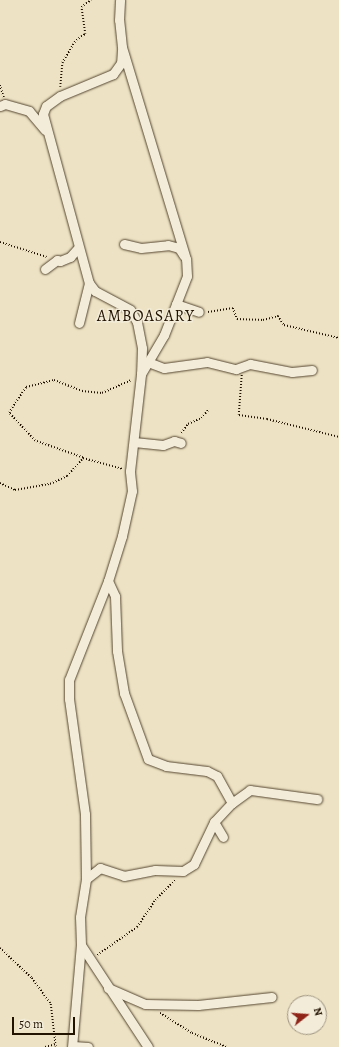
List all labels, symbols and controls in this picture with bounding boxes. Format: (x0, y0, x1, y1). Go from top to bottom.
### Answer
district label: AMBOASARY (97, 306, 195, 326)
north arrow (287, 995, 327, 1035)
text: N (310, 1006, 326, 1018)
scale bar (14, 1009, 77, 1035)
text: 50 m (19, 1016, 43, 1032)

